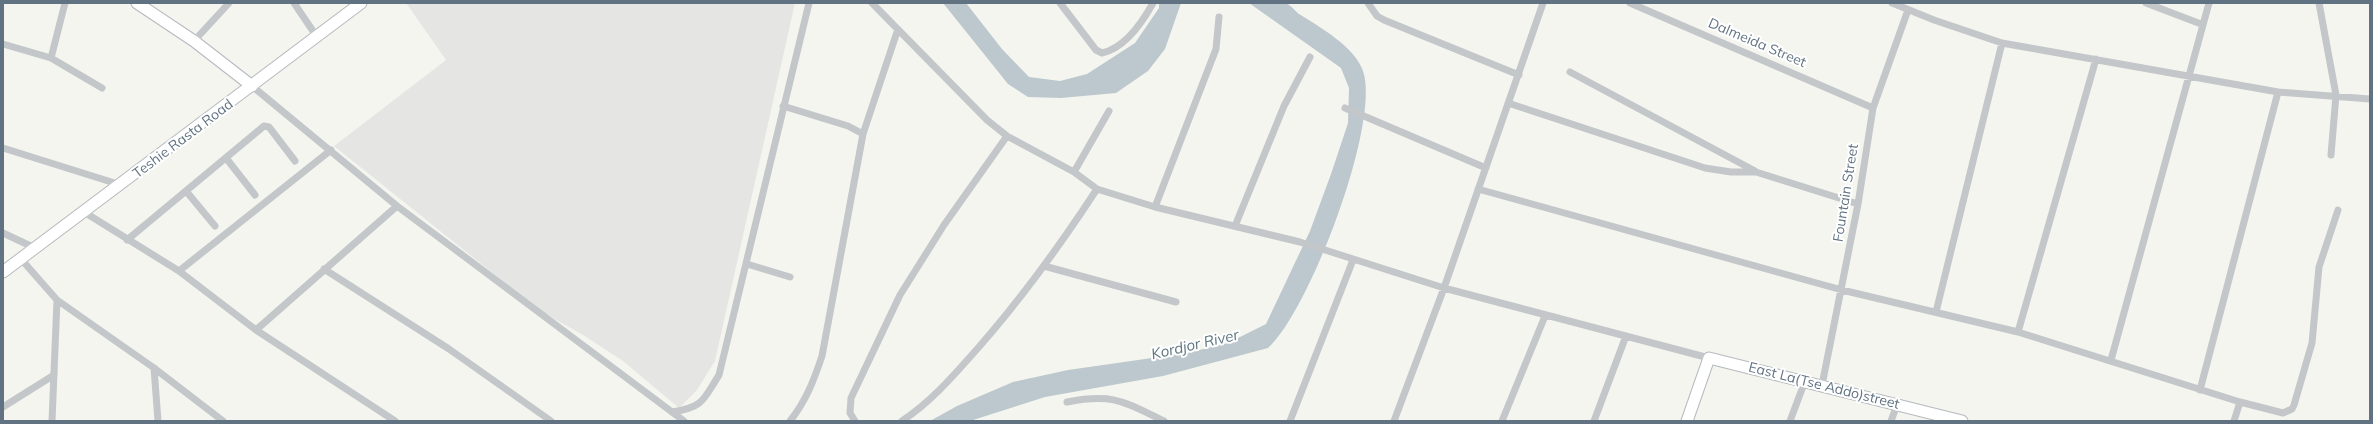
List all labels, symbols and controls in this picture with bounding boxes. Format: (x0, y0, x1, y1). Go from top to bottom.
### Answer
street label: Dalmeida Street (1706, 15, 1808, 71)
street label: Teshie Rasta Road (130, 96, 236, 182)
street label: Fountain Street (1830, 143, 1862, 243)
water label: Kordjor River (1150, 326, 1240, 364)
street label: East La(Tse Addo)street (1747, 359, 1901, 413)

